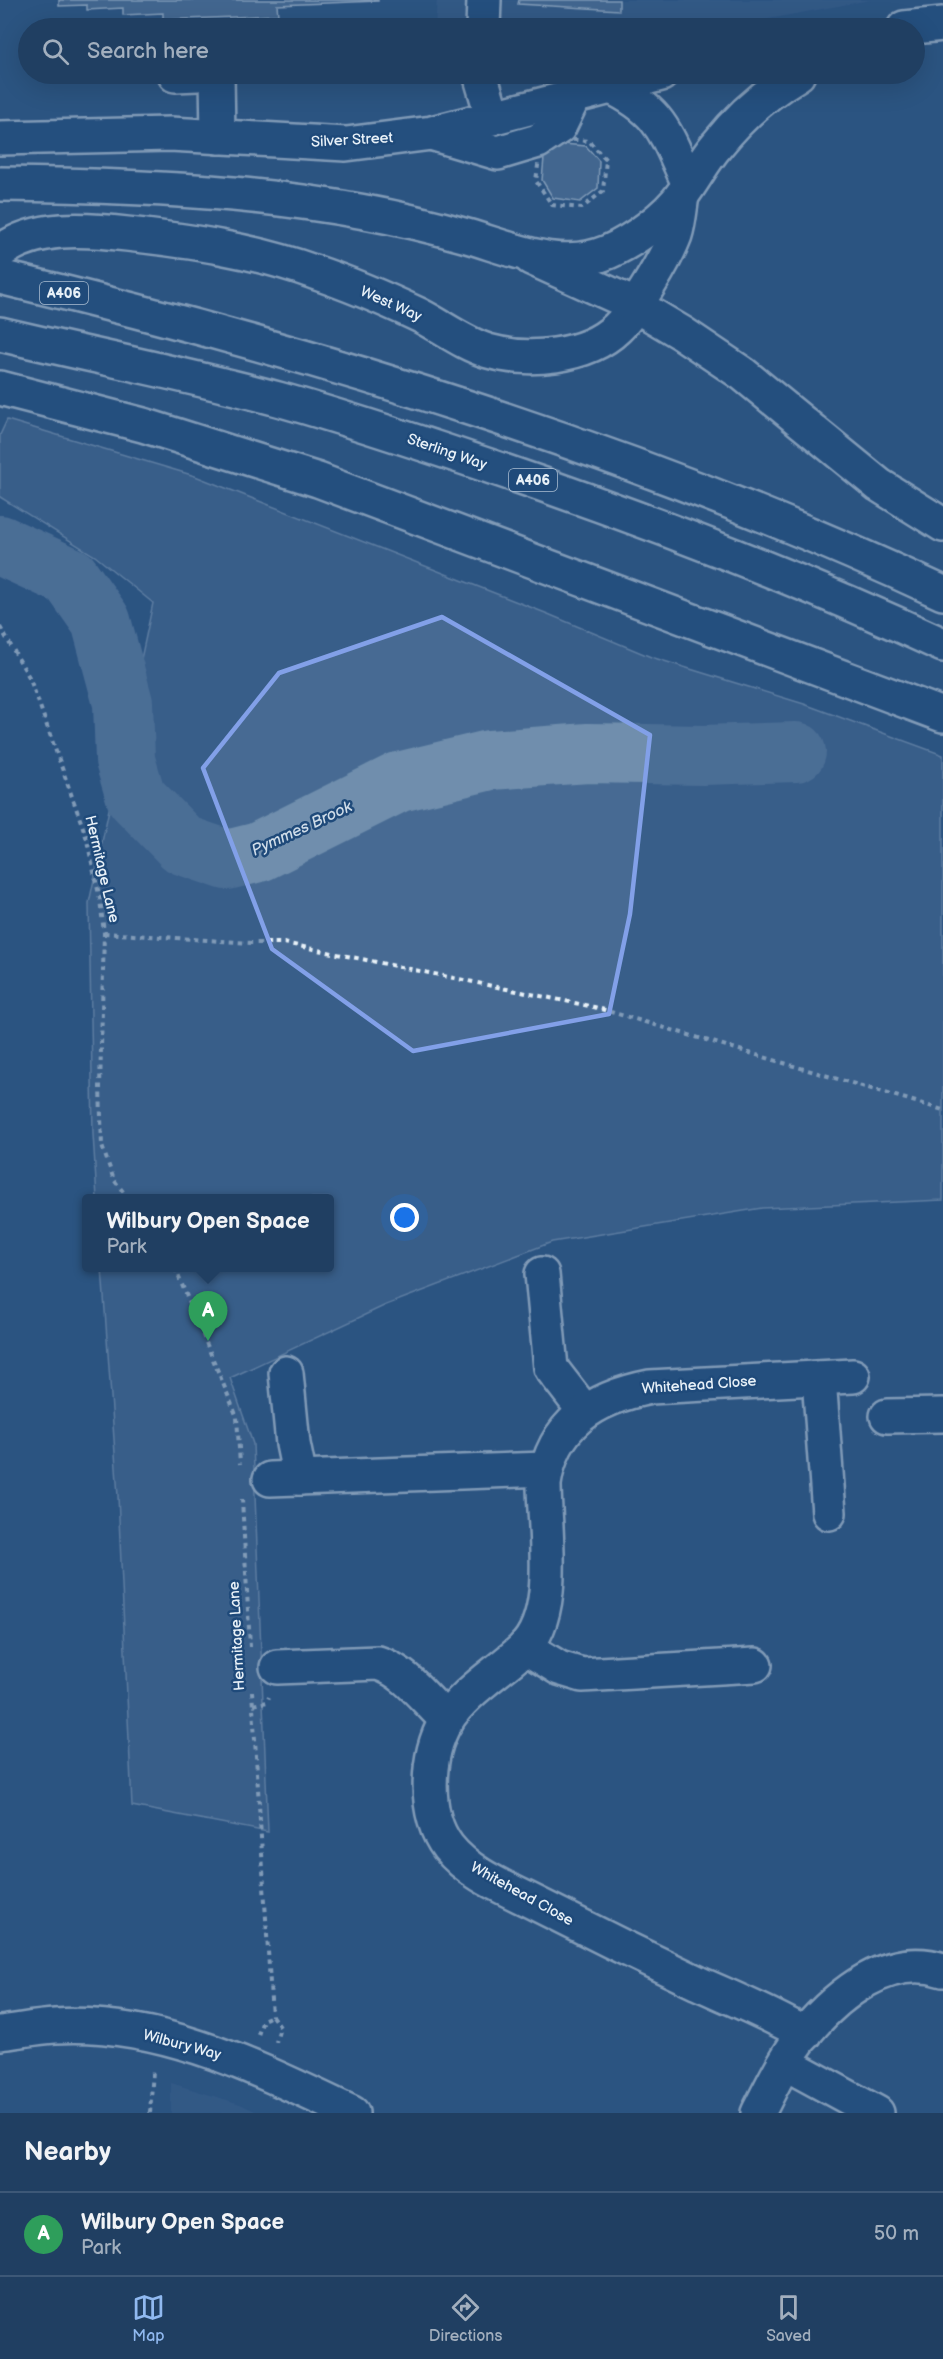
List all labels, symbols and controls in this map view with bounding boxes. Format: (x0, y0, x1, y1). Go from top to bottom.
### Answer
search box (18, 18, 925, 84)
icon: search (39, 35, 72, 68)
text: Search here (87, 38, 209, 65)
street label: Silver Street (310, 128, 394, 152)
road number: A406 (40, 282, 88, 304)
street label: West Way (357, 282, 425, 326)
street label: Sterling Way (405, 429, 490, 475)
road number: A406 (509, 469, 557, 491)
water label: Pymmes Brook (249, 797, 356, 861)
street label: Hermitage Lane (80, 814, 124, 925)
popup (82, 1194, 334, 1272)
your location (390, 1203, 419, 1232)
text: Wilbury Open Space (106, 1208, 310, 1235)
text: Park (106, 1235, 147, 1259)
pin: A (188, 1292, 228, 1341)
street label: Whitehead Close (641, 1372, 757, 1398)
street label: Hermitage Lane (225, 1581, 249, 1691)
street label: Whitehead Close (467, 1858, 577, 1930)
street label: Wilbury Way (141, 2025, 223, 2065)
text: Nearby (24, 2137, 111, 2168)
text: Wilbury Open Space (81, 2209, 284, 2236)
text: A (37, 2222, 50, 2246)
text: 50 m (874, 2222, 919, 2246)
text: Park (81, 2236, 121, 2260)
tab: Map (132, 2291, 165, 2346)
tab: Directions (429, 2291, 502, 2346)
tab: Saved (766, 2291, 811, 2346)

